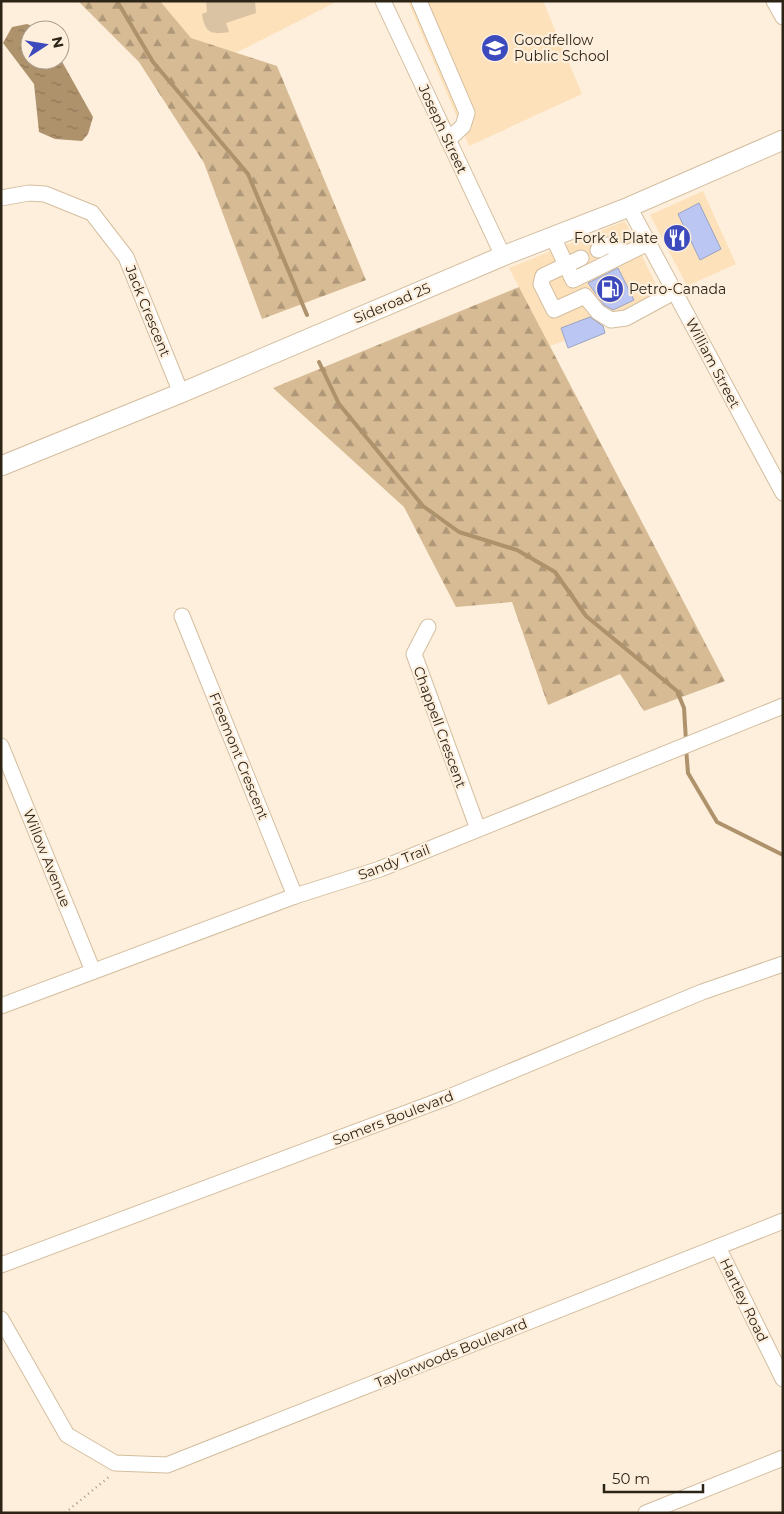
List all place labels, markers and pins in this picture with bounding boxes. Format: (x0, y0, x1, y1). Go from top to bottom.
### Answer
place label: Goodfellow Public School (514, 31, 609, 65)
school or university icon: Goodfellow Public School (480, 33, 510, 63)
restaurant icon: Fork & Plate (662, 223, 692, 253)
place label: Fork & Plate (574, 229, 658, 247)
fuel station icon: Petro-Canada (595, 274, 625, 304)
place label: Petro-Canada (629, 280, 726, 298)

